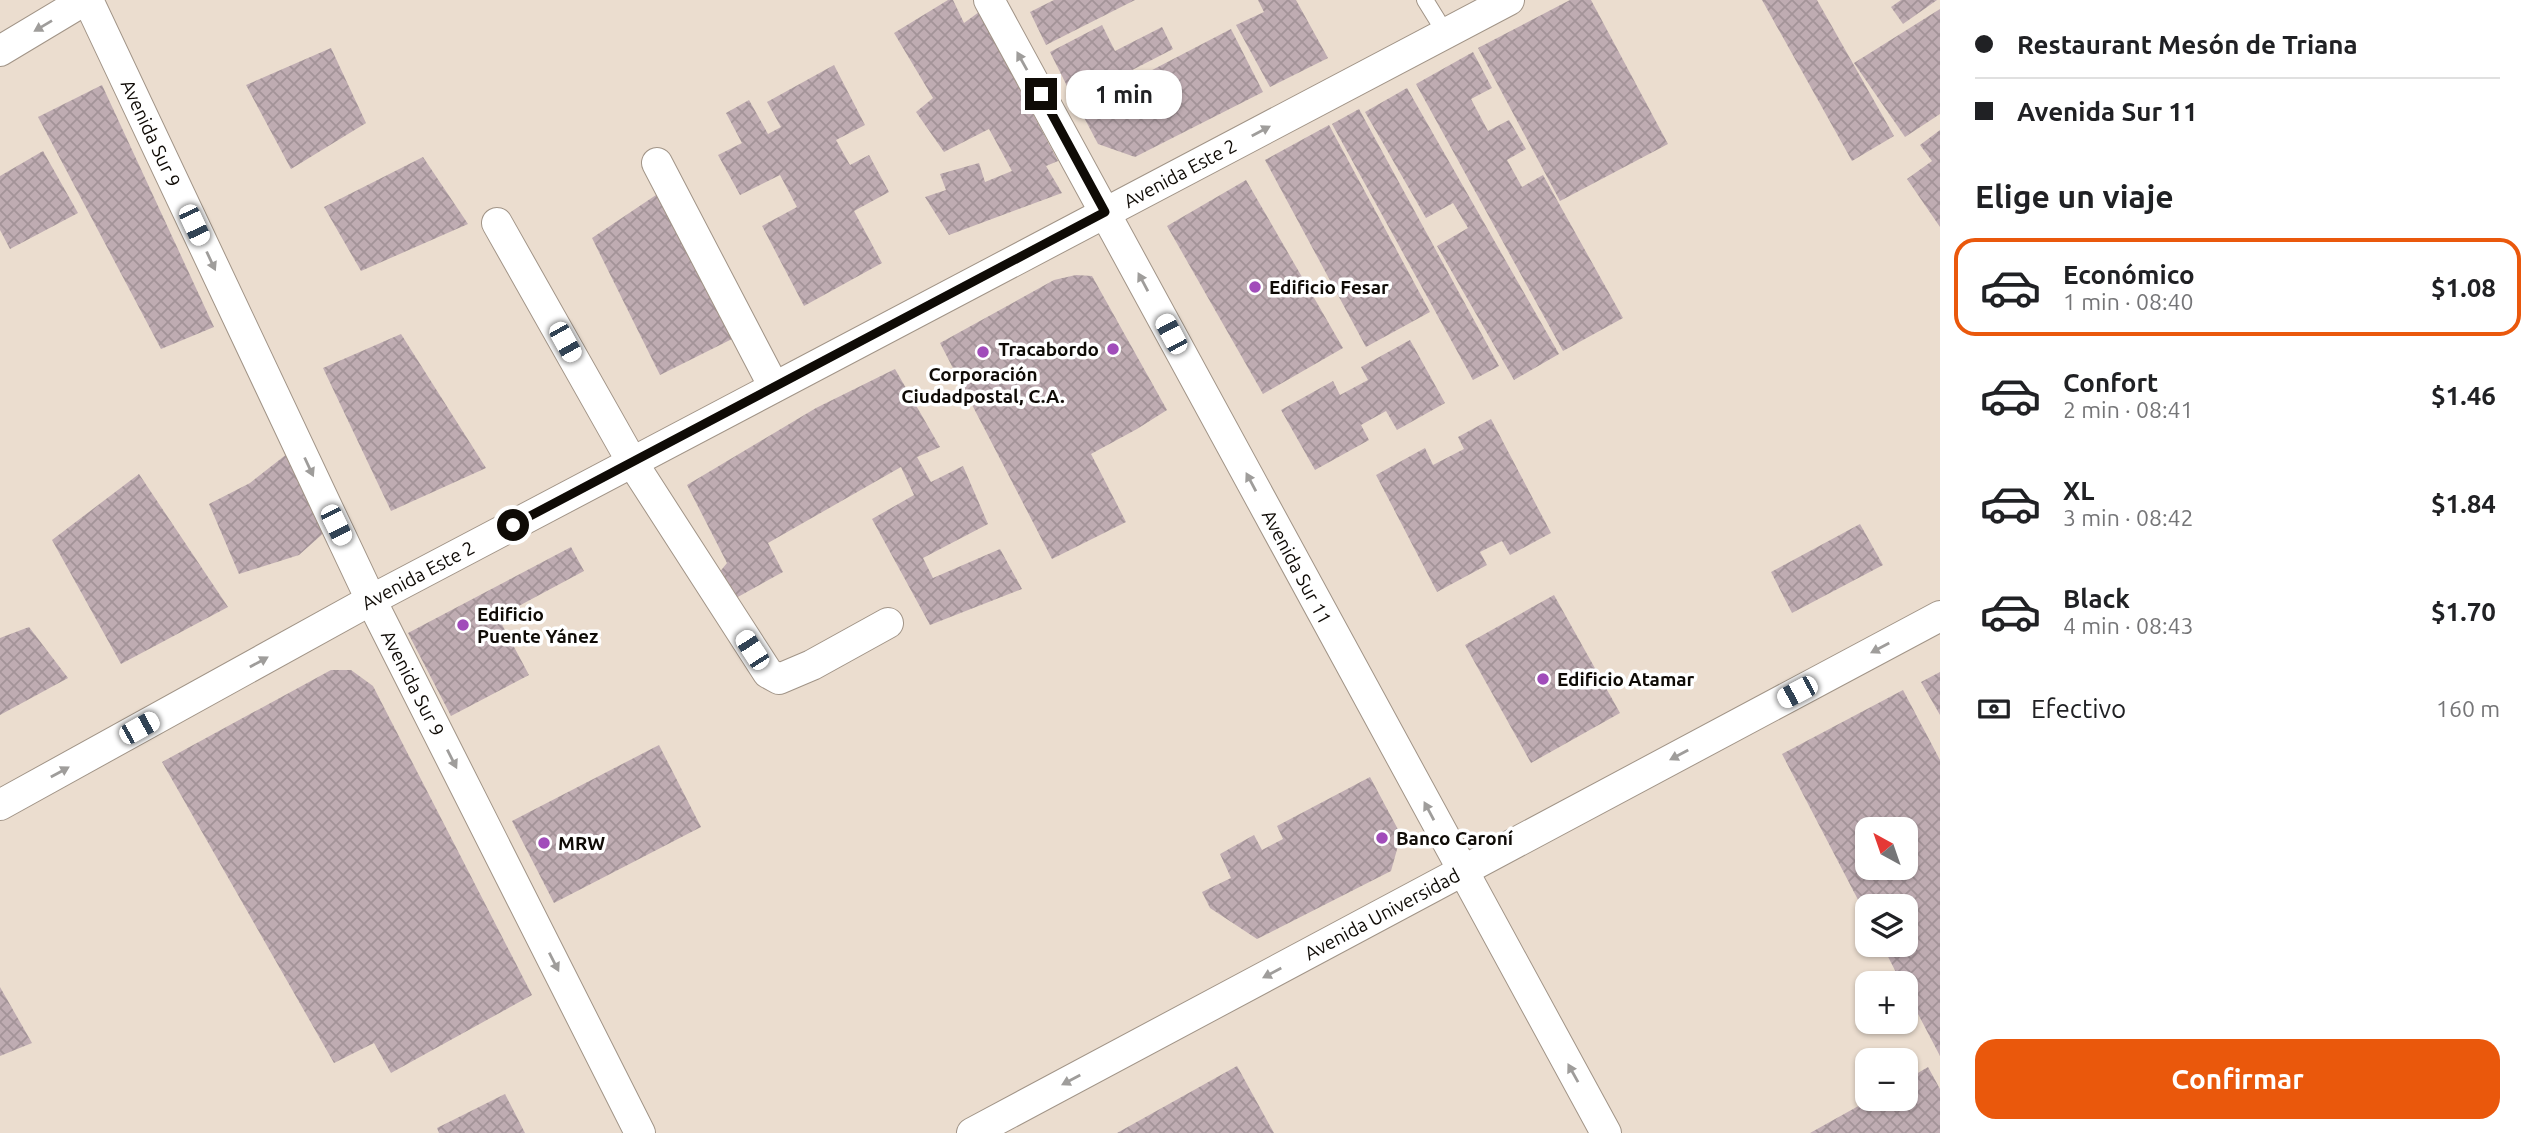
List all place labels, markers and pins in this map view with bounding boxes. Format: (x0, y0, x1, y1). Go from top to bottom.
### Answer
place label: Edificio Fesar (1269, 276, 1389, 298)
marker: Edificio Fesar (1247, 279, 1263, 295)
place label: Tracabordo (998, 338, 1099, 360)
marker: Tracabordo (1105, 341, 1121, 357)
marker: Corporación Ciudadpostal, C.A. (975, 344, 991, 360)
place label: Corporación Ciudadpostal, C.A. (901, 363, 1065, 407)
place label: Edificio Puente Yánez (477, 603, 598, 647)
marker: Edificio Puente Yánez (455, 617, 471, 633)
place label: Edificio Atamar (1557, 668, 1695, 690)
marker: Edificio Atamar (1535, 671, 1551, 687)
place label: Banco Caroní (1396, 827, 1514, 849)
marker: Banco Caroní (1374, 830, 1390, 846)
place label: MRW (558, 832, 605, 854)
marker: MRW (536, 835, 552, 851)

